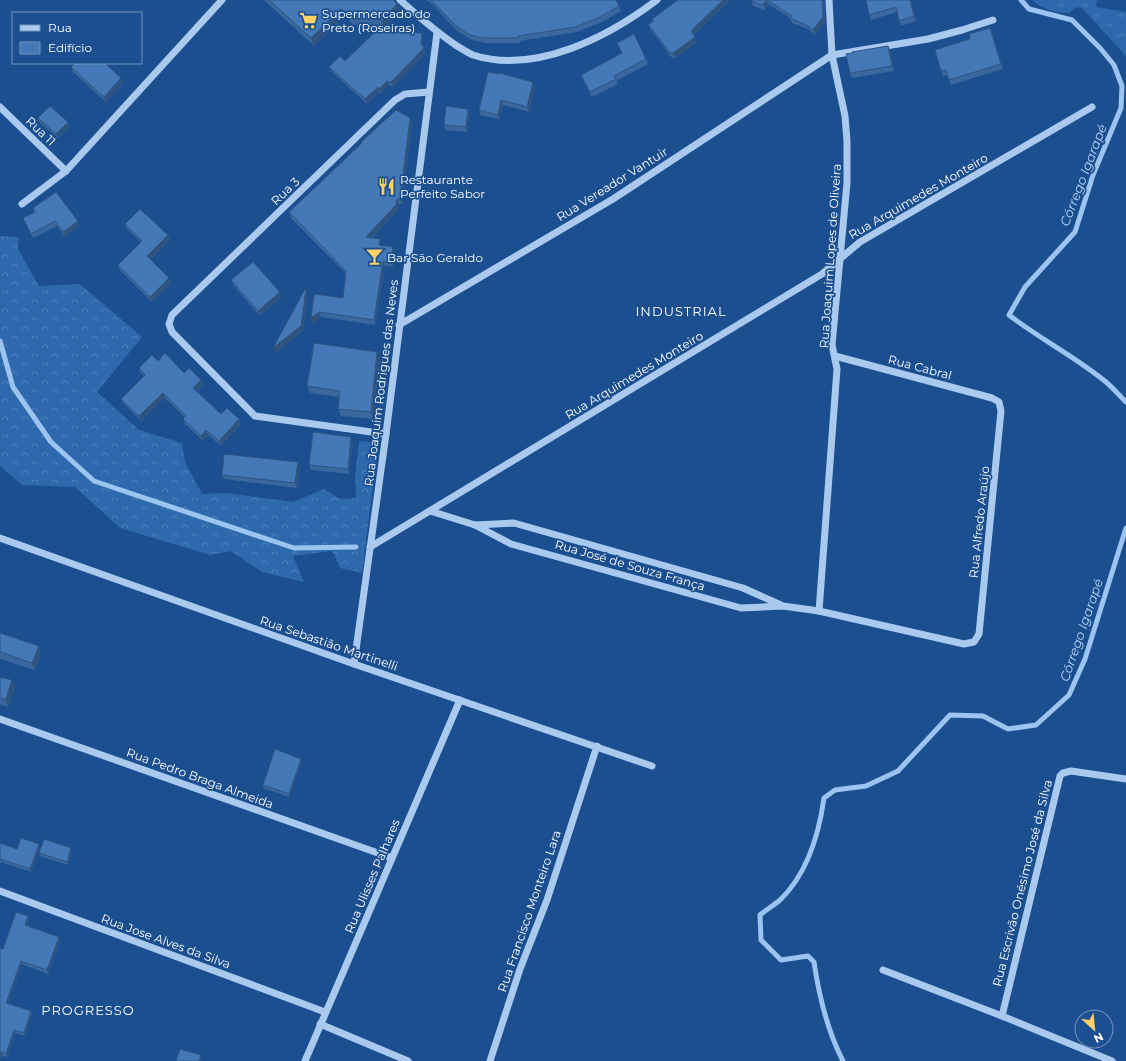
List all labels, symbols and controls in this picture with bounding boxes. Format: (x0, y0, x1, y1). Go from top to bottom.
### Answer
place label: Supermercado do Preto (Roseiras) (322, 6, 431, 35)
supermarket icon: Supermercado do Preto (Roseiras) (299, 10, 319, 30)
legend (12, 12, 142, 64)
text: Rua (48, 20, 72, 35)
text: Edifício (48, 40, 92, 55)
street label: Rua 11 (23, 113, 59, 149)
water label: Córrego Igarapé (1056, 122, 1110, 228)
street label: Rua Vereador Vantuir (554, 144, 671, 224)
street label: Rua Arquimedes Monteiro (846, 150, 990, 242)
street label: Rua Joaquim Lopes de Oliveira (816, 163, 844, 349)
place label: Restaurante Perfeito Sabor (400, 172, 485, 201)
street label: Rua 3 (268, 174, 303, 208)
restaurant icon: Restaurante Perfeito Sabor (377, 176, 397, 196)
bar icon: Bar São Geraldo (364, 247, 384, 267)
place label: Bar São Geraldo (387, 250, 483, 265)
street label: Rua Joaquim Rodrigues das Neves (361, 279, 401, 487)
district label: INDUSTRIAL (635, 303, 727, 319)
street label: Rua Arquimedes Monteiro (562, 328, 706, 422)
street label: Rua Cabral (887, 351, 953, 383)
street label: Rua Alfredo Araújo (966, 465, 992, 579)
street label: Rua José de Souza França (553, 536, 707, 594)
water label: Córrego Igarapé (1056, 576, 1106, 684)
street label: Rua Sebastião Martinelli (258, 612, 400, 674)
street label: Rua Pedro Braga Almeida (124, 744, 276, 812)
street label: Rua Escrivão Onésimo José da Silva (989, 778, 1055, 988)
street label: Rua Ulisses Palhares (341, 817, 403, 935)
street label: Rua Francisco Monteiro Lara (494, 828, 564, 994)
street label: Rua Jose Alves da Silva (99, 911, 233, 971)
district label: PROGRESSO (41, 1002, 135, 1018)
north arrow (1074, 1009, 1114, 1049)
text: N (1091, 1030, 1106, 1046)

